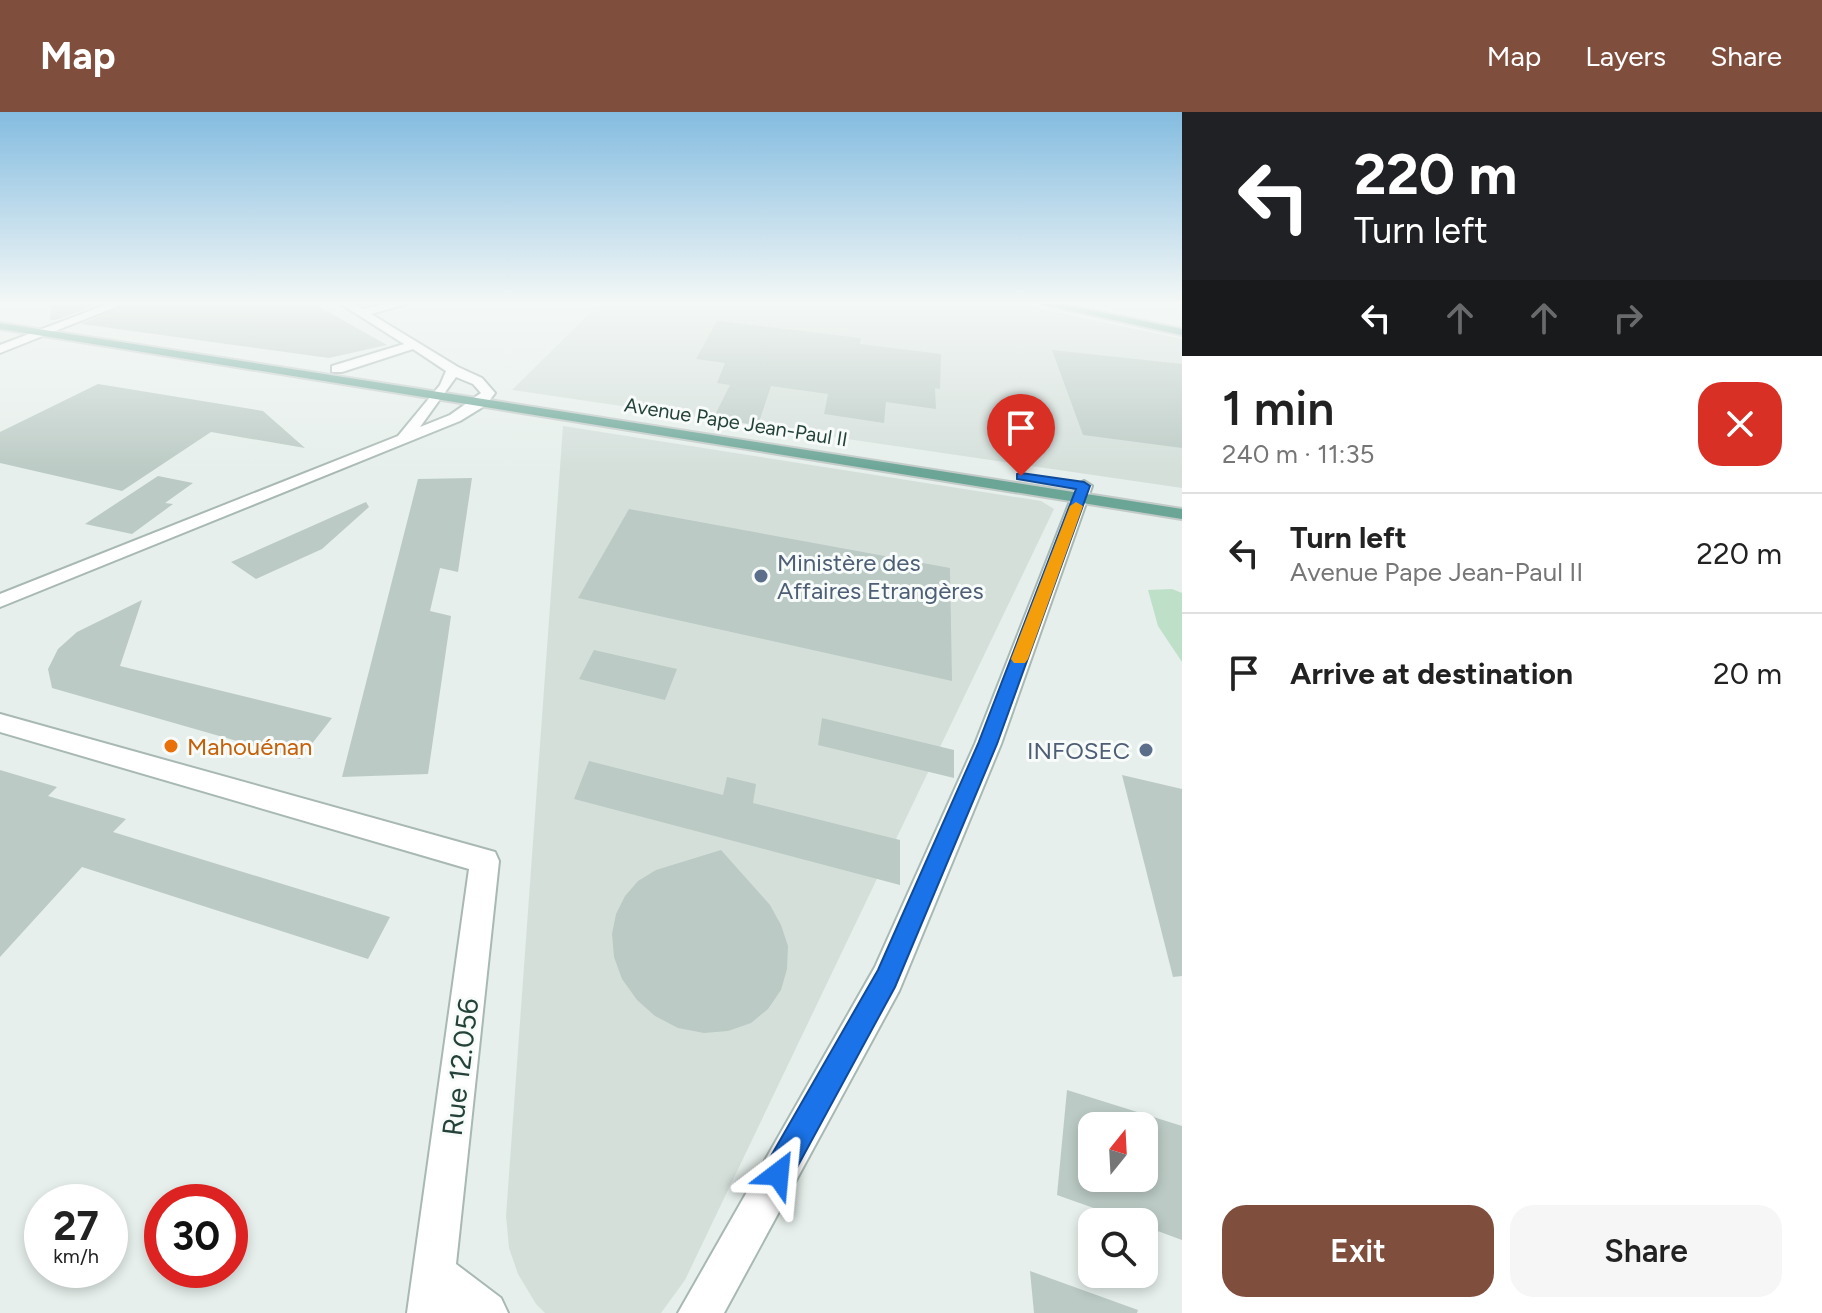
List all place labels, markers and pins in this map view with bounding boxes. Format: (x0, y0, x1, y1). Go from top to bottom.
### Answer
pin (987, 394, 1055, 476)
place label: Ministère des Affaires Etrangères (777, 548, 984, 605)
marker: Ministère des Affaires Etrangères (752, 567, 770, 585)
place label: Mahouénan (187, 732, 312, 761)
place label: INFOSEC (1027, 736, 1130, 765)
marker: Mahouénan (162, 737, 180, 755)
marker: INFOSEC (1137, 741, 1155, 759)

